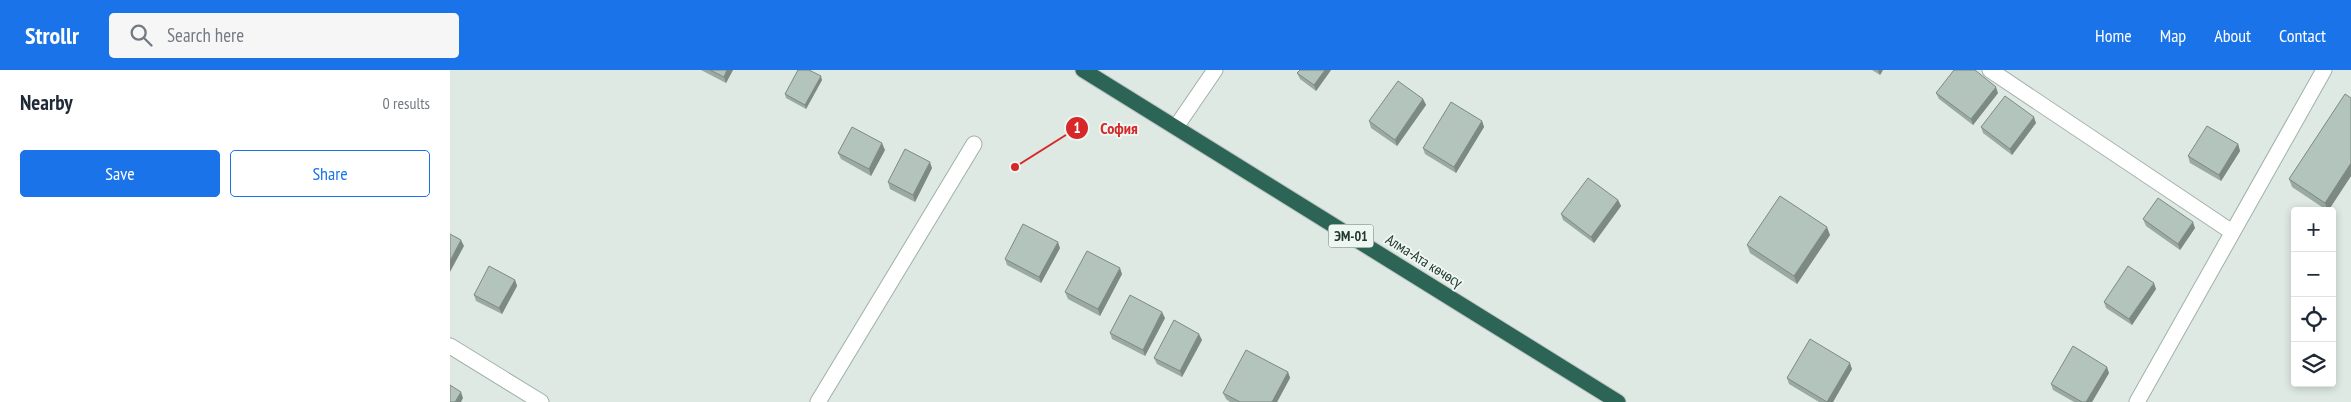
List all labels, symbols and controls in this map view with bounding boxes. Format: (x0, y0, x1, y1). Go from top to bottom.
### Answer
search box (109, 13, 459, 58)
text: Strollr (25, 20, 79, 51)
icon: search (127, 21, 155, 49)
text: Search here (167, 23, 244, 47)
text: Home (2095, 24, 2132, 47)
text: Map (2160, 24, 2186, 47)
text: About (2214, 24, 2251, 47)
text: Contact (2279, 24, 2326, 47)
text: Nearby (20, 89, 73, 116)
text: 0 results (383, 93, 430, 113)
callout: София (1065, 113, 1147, 144)
text: 1 (1073, 118, 1081, 137)
text: София (1100, 118, 1138, 138)
button: Save (20, 150, 220, 197)
button: Share (230, 150, 430, 197)
map controls (2291, 207, 2336, 387)
button: + (2291, 207, 2336, 252)
road number: ЭМ-01 (1328, 224, 1374, 248)
street label: Алма-Ата көчөсү (1382, 229, 1466, 292)
button: − (2291, 252, 2336, 297)
button: locate (2291, 297, 2336, 342)
button: layers (2291, 342, 2336, 387)

